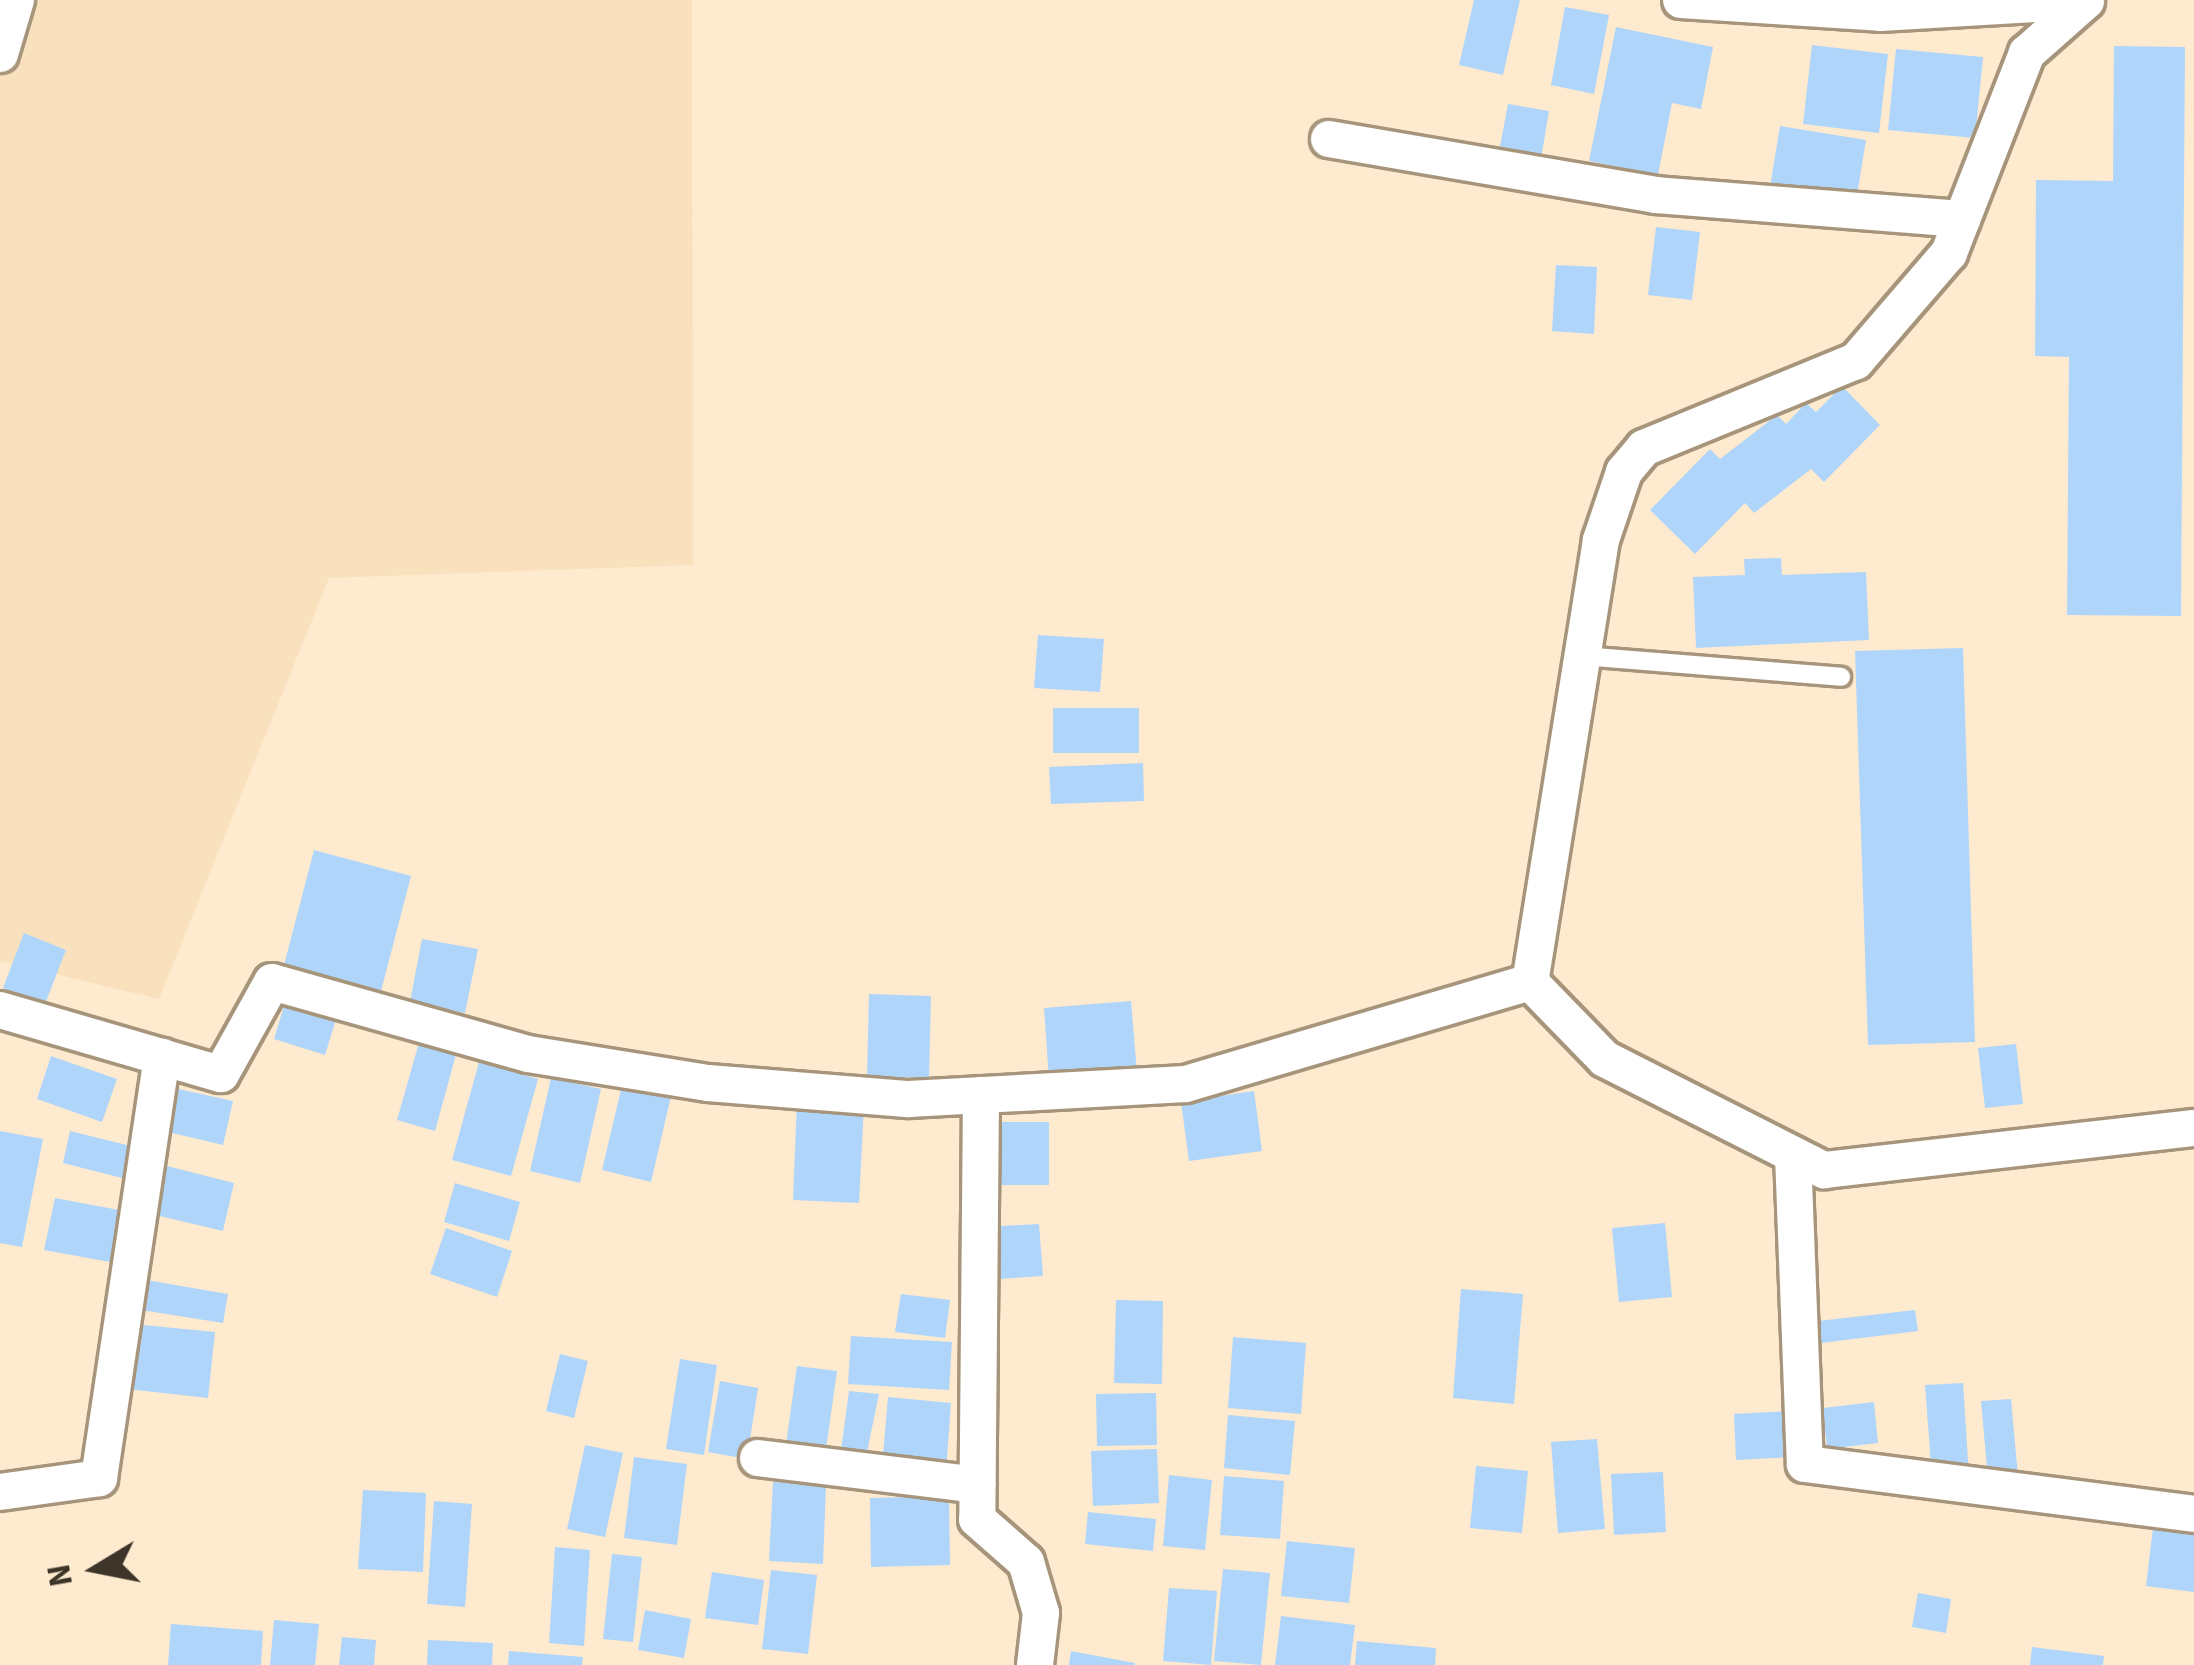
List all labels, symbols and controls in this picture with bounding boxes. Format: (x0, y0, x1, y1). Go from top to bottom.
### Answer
north arrow (36, 1509, 156, 1629)
text: N (35, 1560, 85, 1590)

